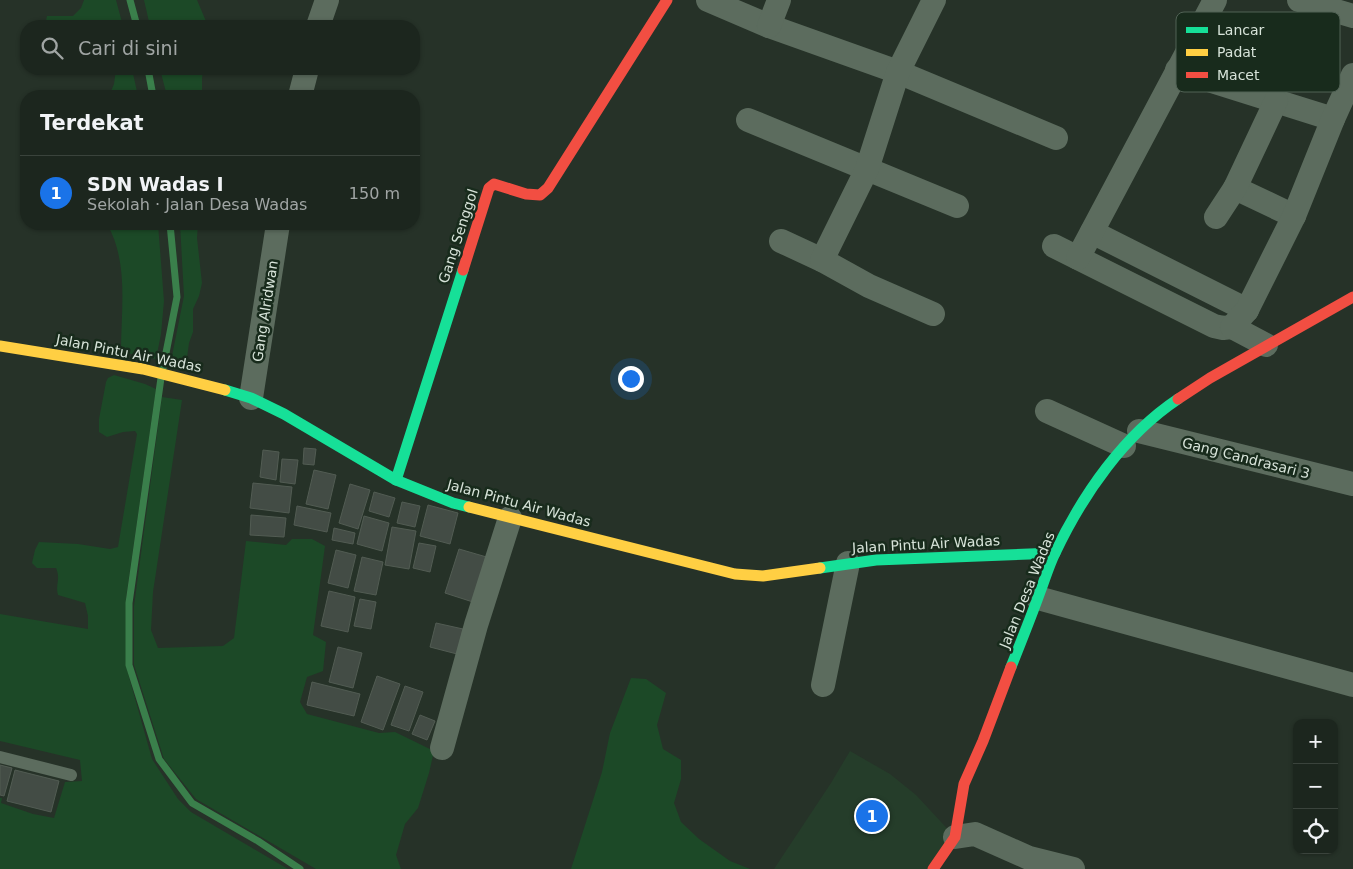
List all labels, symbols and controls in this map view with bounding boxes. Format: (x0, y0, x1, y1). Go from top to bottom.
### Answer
legend (1176, 12, 1340, 92)
search box (20, 20, 420, 75)
text: Lancar (1217, 22, 1265, 38)
icon: search (38, 34, 66, 62)
text: Cari di sini (78, 37, 178, 59)
text: Padat (1217, 44, 1257, 60)
text: Macet (1217, 67, 1260, 83)
text: Terdekat (40, 111, 144, 135)
text: SDN Wadas I (87, 173, 224, 195)
text: 1 (50, 184, 62, 203)
text: 150 m (349, 184, 400, 203)
street label: Gang Senggol (435, 187, 481, 285)
text: Sekolah · Jalan Desa Wadas (87, 195, 307, 214)
street label: Gang Alridwan (249, 259, 281, 363)
street label: Jalan Pintu Air Wadas (54, 331, 203, 375)
your location (618, 366, 644, 392)
street label: Gang Candrasari 3 (1181, 434, 1311, 482)
street label: Jalan Pintu Air Wadas (444, 476, 593, 530)
street label: Jalan Desa Wadas (996, 529, 1058, 652)
street label: Jalan Pintu Air Wadas (851, 532, 1000, 556)
map controls (1293, 719, 1338, 854)
button: + (1293, 719, 1338, 764)
button: − (1293, 764, 1338, 809)
pin: 1 (856, 797, 888, 835)
button: locate (1293, 809, 1338, 854)

